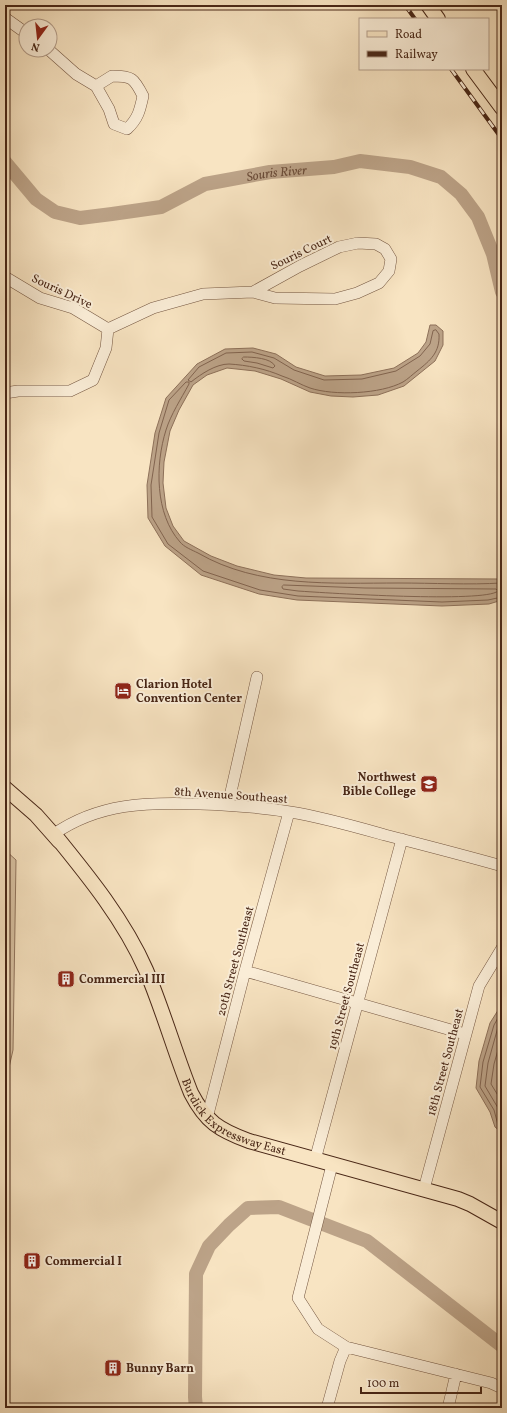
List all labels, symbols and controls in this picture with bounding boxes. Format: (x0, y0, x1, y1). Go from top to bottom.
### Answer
north arrow (18, 18, 58, 58)
legend (359, 18, 489, 70)
text: Road (395, 27, 422, 43)
text: N (30, 38, 42, 54)
text: Railway (395, 47, 438, 63)
water label: Souris River (245, 162, 308, 187)
street label: Souris Court (268, 231, 335, 275)
street label: Souris Drive (29, 271, 95, 313)
place label: Clarion Hotel Convention Center (136, 677, 242, 707)
hotel icon: Clarion Hotel Convention Center (113, 681, 133, 701)
place label: Northwest Bible College (342, 770, 416, 800)
school or university icon: Northwest Bible College (419, 774, 439, 794)
street label: 8th Avenue Southeast (174, 784, 288, 808)
street label: 20th Street Southeast (214, 904, 258, 1018)
street label: 19th Street Southeast (325, 941, 369, 1052)
building icon: Commercial III (56, 969, 76, 989)
place label: Commercial III (79, 972, 165, 988)
street label: 18th Street Southeast (424, 1007, 468, 1118)
street label: Burdick Expressway East (177, 1076, 287, 1160)
building icon: Commercial I (22, 1251, 42, 1271)
place label: Commercial I (45, 1254, 122, 1270)
building icon: Bunny Barn (103, 1358, 123, 1378)
place label: Bunny Barn (126, 1361, 194, 1377)
scale bar (361, 1369, 481, 1395)
text: 100 m (367, 1376, 400, 1392)

